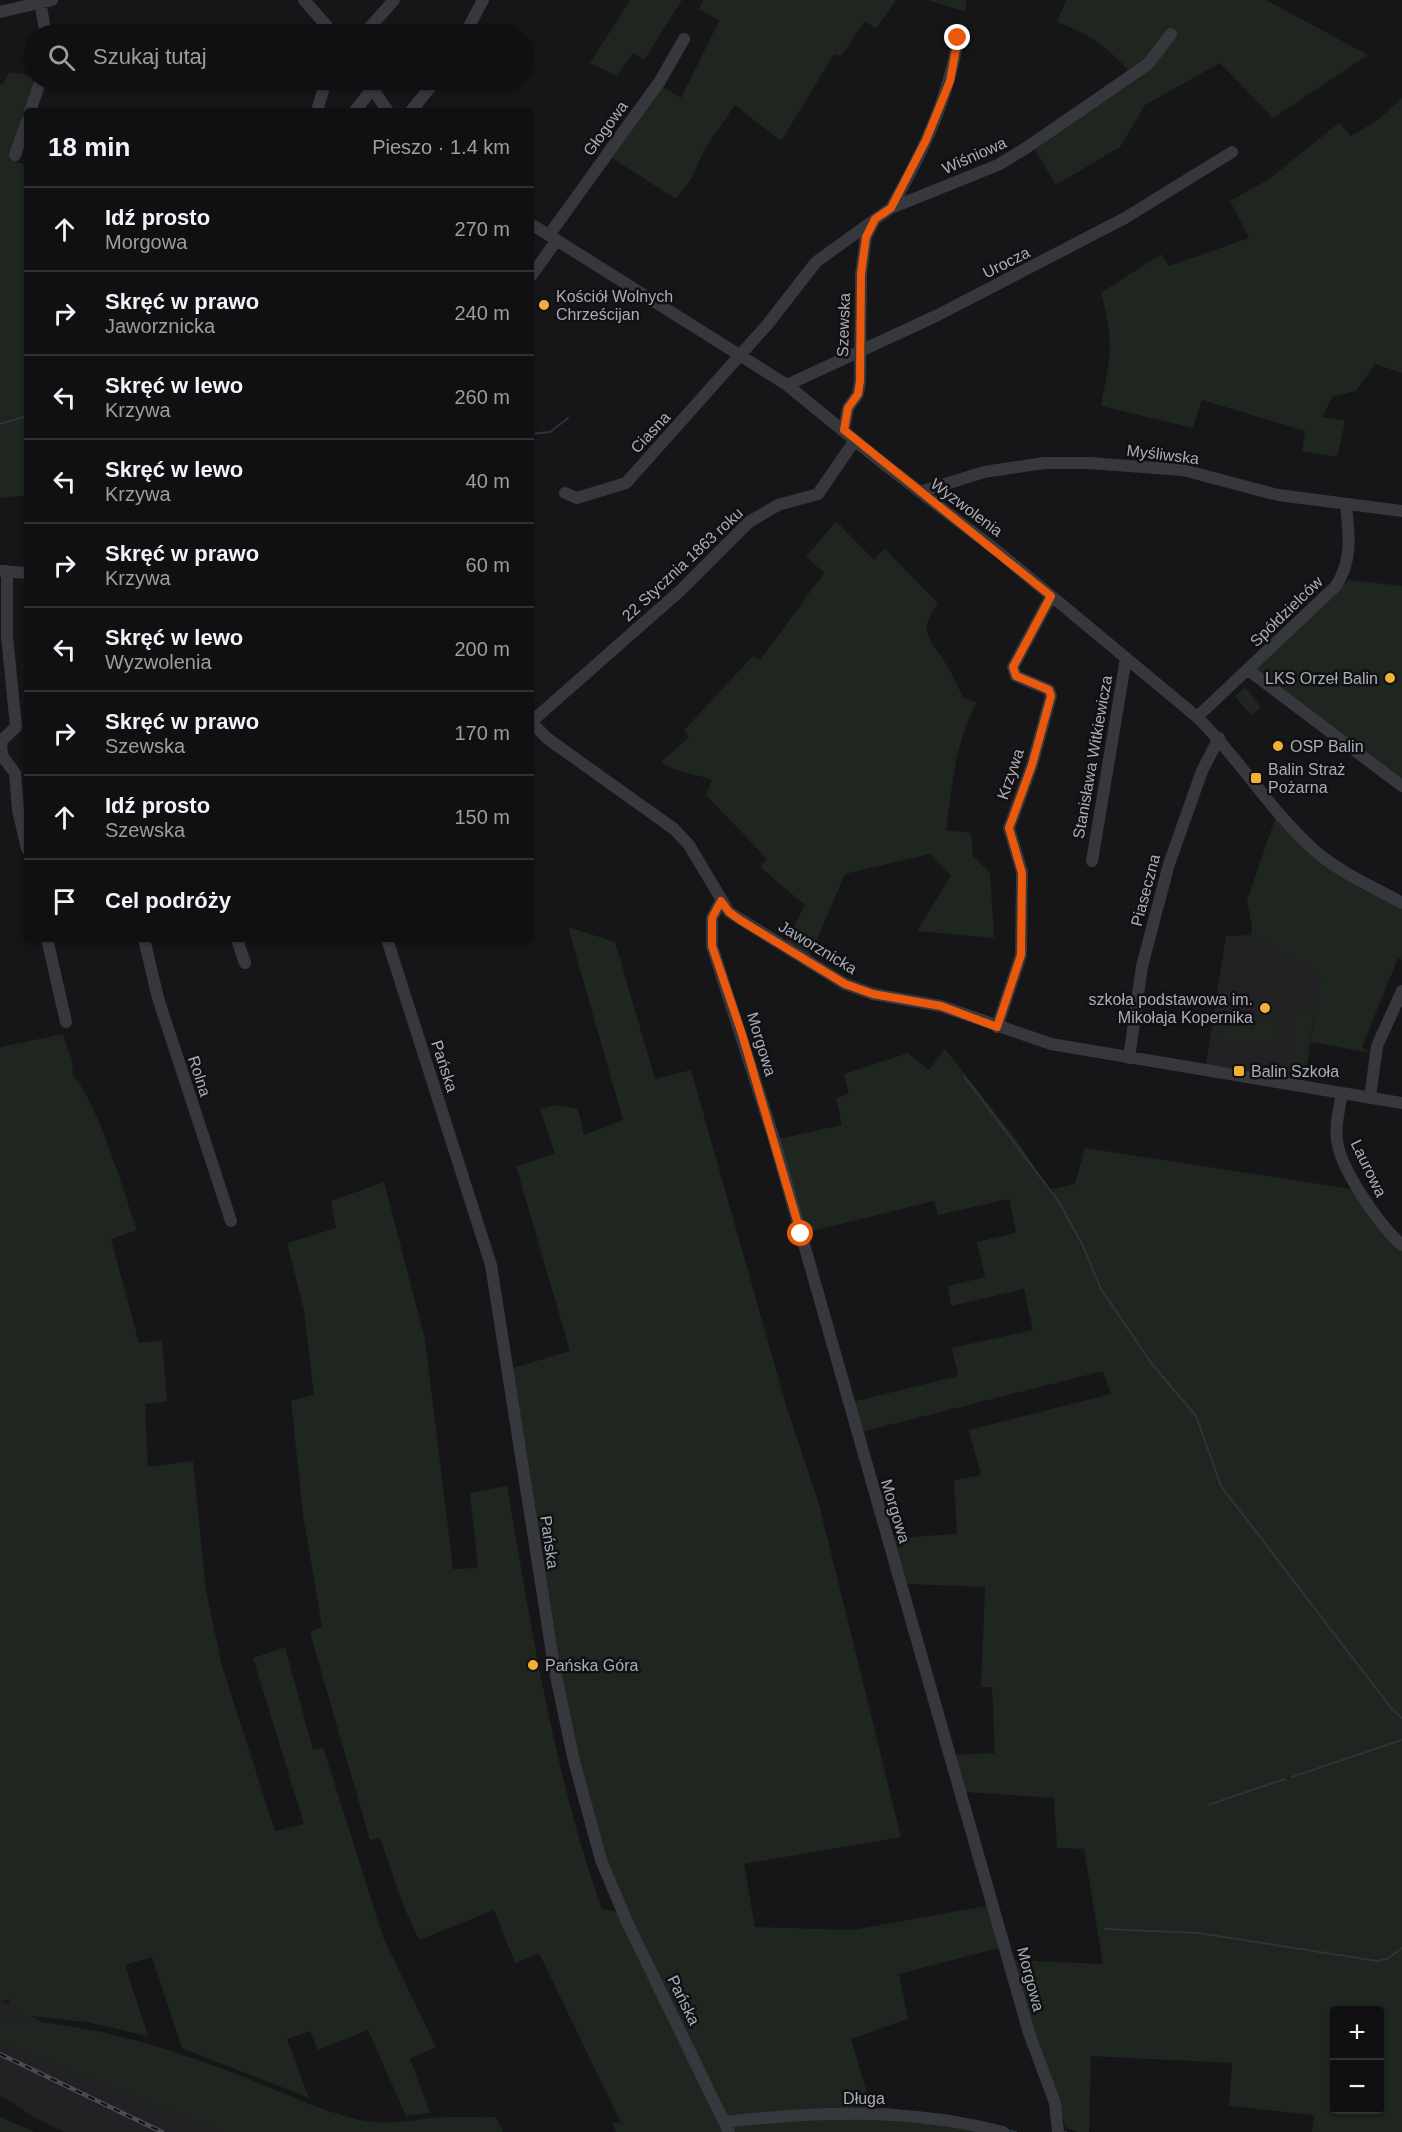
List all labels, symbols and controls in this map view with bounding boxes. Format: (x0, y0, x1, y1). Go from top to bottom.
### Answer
search box (24, 24, 534, 90)
route end (944, 24, 970, 50)
icon: search (45, 41, 78, 74)
text: Szukaj tutaj (93, 44, 207, 69)
street label: Głogowa (580, 98, 631, 159)
text: 18 min (48, 132, 130, 162)
street label: Wiśniowa (939, 134, 1009, 177)
text: Pieszo · 1.4 km (372, 136, 510, 158)
text: Idź prosto (105, 205, 210, 230)
icon: ahead (48, 213, 81, 246)
text: 270 m (454, 218, 510, 240)
text: Morgowa (105, 231, 187, 253)
street label: Urocza (980, 243, 1033, 282)
place label: Kościół Wolnych Chrześcijan (556, 288, 673, 323)
text: Skręć w prawo (105, 289, 259, 314)
street label: Szewska (834, 293, 853, 357)
icon: right (48, 297, 81, 330)
marker: Kościół Wolnych Chrześcijan (537, 298, 551, 312)
text: 240 m (454, 302, 510, 324)
text: Jaworznicka (105, 315, 215, 337)
text: Skręć w lewo (105, 373, 243, 398)
icon: left (48, 381, 81, 414)
text: 260 m (454, 386, 510, 408)
text: Krzywa (105, 399, 171, 421)
street label: Ciasna (627, 408, 674, 456)
street label: Myśliwska (1126, 442, 1200, 467)
text: Skręć w lewo (105, 457, 243, 482)
icon: left (48, 465, 81, 498)
text: 40 m (466, 470, 510, 492)
street label: Wyzwolenia (928, 475, 1006, 540)
text: Krzywa (105, 483, 171, 505)
street label: 22 Stycznia 1863 roku (619, 504, 746, 625)
text: Skręć w prawo (105, 541, 259, 566)
icon: right (48, 549, 81, 582)
text: 60 m (466, 554, 510, 576)
text: Krzywa (105, 567, 171, 589)
street label: Spółdzielców (1247, 573, 1326, 650)
text: Skręć w lewo (105, 625, 243, 650)
icon: left (48, 633, 81, 666)
text: 200 m (454, 638, 510, 660)
text: Wyzwolenia (105, 651, 212, 673)
place label: LKS Orzeł Balin (1265, 670, 1378, 687)
marker: LKS Orzeł Balin (1383, 671, 1397, 685)
street label: Stanisława Witkiewicza (1070, 674, 1115, 840)
text: Skręć w prawo (105, 709, 259, 734)
icon: right (48, 717, 81, 750)
text: 170 m (454, 722, 510, 744)
text: Szewska (105, 735, 185, 757)
place label: OSP Balin (1290, 738, 1364, 755)
marker: OSP Balin (1271, 739, 1285, 753)
street label: Krzywa (994, 747, 1027, 802)
place label: Balin Straż Pożarna (1268, 761, 1345, 796)
marker: Balin Straż Pożarna (1249, 771, 1263, 785)
text: Idź prosto (105, 793, 210, 818)
icon: ahead (48, 801, 81, 834)
text: 150 m (454, 806, 510, 828)
text: Szewska (105, 819, 185, 841)
street label: Piaseczna (1128, 852, 1163, 928)
icon: arrive (48, 885, 81, 918)
text: Cel podróży (105, 888, 231, 913)
street label: Jaworznicka (776, 917, 860, 977)
place label: szkoła podstawowa im. Mikołaja Kopernika (1088, 991, 1253, 1026)
marker: szkoła podstawowa im. Mikołaja Kopernika (1258, 1001, 1272, 1015)
street label: Morgowa (744, 1010, 779, 1078)
street label: Pańska (428, 1038, 461, 1094)
street label: Rolna (185, 1054, 214, 1099)
place label: Balin Szkoła (1251, 1063, 1339, 1080)
marker: Balin Szkoła (1232, 1064, 1246, 1078)
street label: Laurowa (1347, 1137, 1390, 1200)
route start (787, 1220, 813, 1246)
street label: Morgowa (878, 1477, 913, 1545)
street label: Pańska (537, 1514, 562, 1570)
place label: Pańska Góra (545, 1657, 638, 1674)
marker: Pańska Góra (526, 1658, 540, 1672)
street label: Morgowa (1014, 1945, 1047, 2013)
street label: Pańska (664, 1973, 703, 2028)
map controls (1330, 2006, 1384, 2114)
button: + (1330, 2006, 1384, 2060)
button: − (1330, 2060, 1384, 2114)
street label: Długa (843, 2090, 885, 2107)

